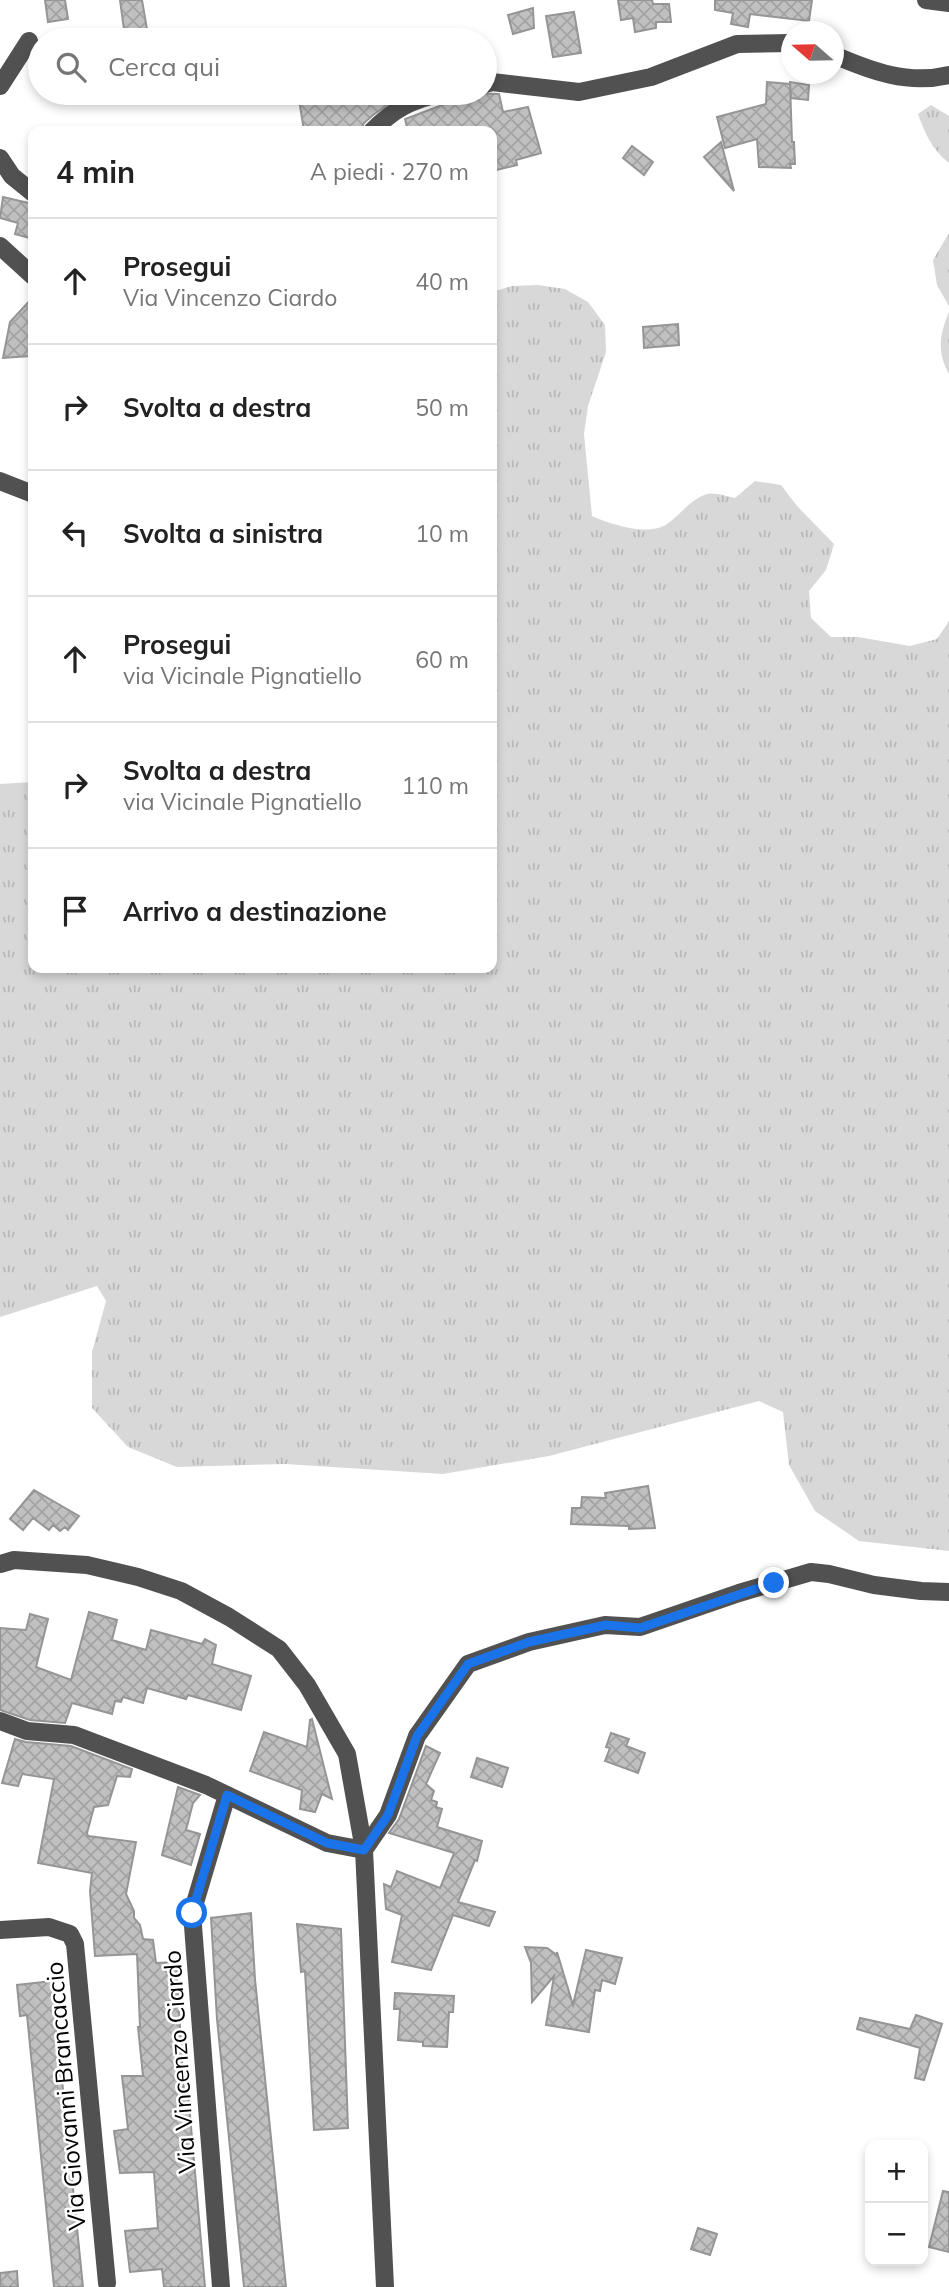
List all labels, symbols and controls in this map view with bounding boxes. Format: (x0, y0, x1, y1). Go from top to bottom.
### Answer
north arrow (781, 21, 844, 84)
search box (28, 28, 497, 105)
icon: search (52, 48, 90, 86)
text: Cerca qui (108, 50, 220, 83)
text: 4 min (56, 153, 135, 191)
text: A piedi · 270 m (310, 157, 469, 186)
text: Prosegui (123, 250, 231, 283)
icon: ahead (56, 262, 94, 300)
text: 40 m (415, 267, 469, 296)
text: Via Vincenzo Ciardo (123, 283, 337, 312)
icon: right (56, 388, 94, 426)
text: Svolta a destra (123, 391, 311, 424)
text: 50 m (415, 393, 469, 422)
icon: left (56, 514, 94, 552)
text: Svolta a sinistra (123, 517, 323, 550)
text: 10 m (415, 519, 469, 548)
text: Prosegui (123, 628, 231, 661)
icon: ahead (56, 640, 94, 678)
text: 60 m (415, 645, 469, 674)
text: via Vicinale Pignatiello (123, 661, 362, 690)
text: Svolta a destra (123, 754, 311, 787)
icon: right (56, 766, 94, 804)
text: 110 m (401, 771, 469, 800)
text: via Vicinale Pignatiello (123, 787, 362, 816)
icon: arrive (56, 892, 94, 930)
text: Arrivo a destinazione (123, 895, 387, 928)
route end (758, 1567, 789, 1598)
route start (176, 1897, 207, 1928)
street label: Via Vincenzo Ciardo (156, 1949, 202, 2175)
street label: Via Giovanni Brancaccio (38, 1960, 92, 2232)
map controls (865, 2140, 928, 2266)
button: + (865, 2140, 928, 2203)
button: − (865, 2203, 928, 2266)

